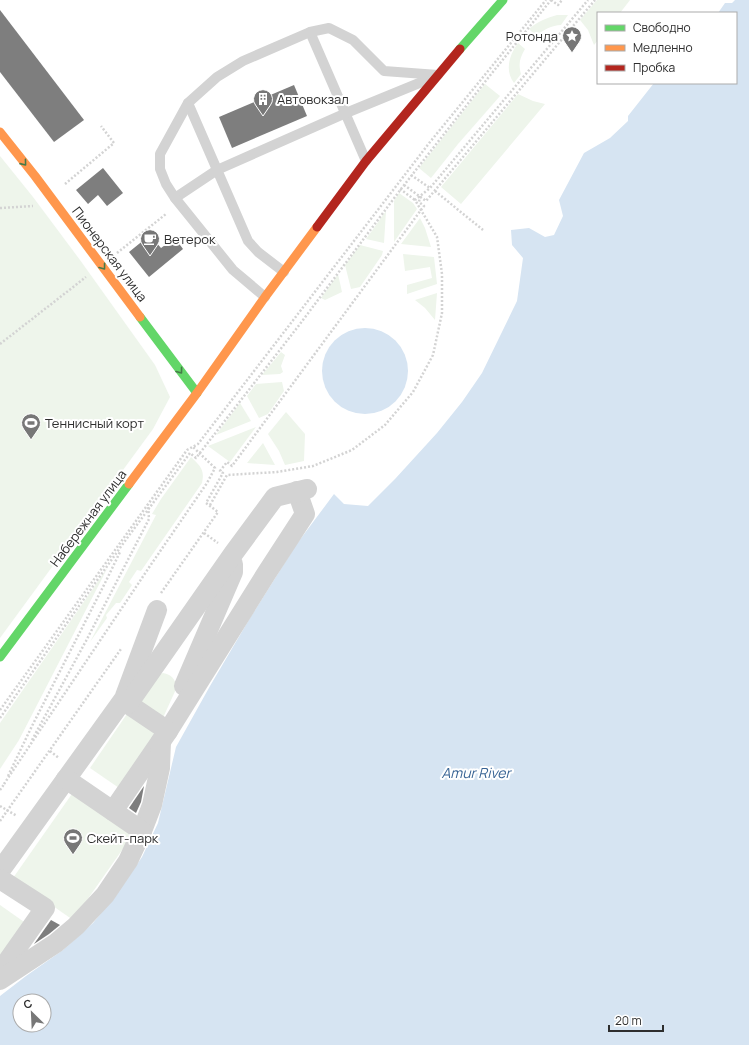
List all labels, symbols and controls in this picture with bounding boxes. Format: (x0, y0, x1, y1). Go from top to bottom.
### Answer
legend (597, 12, 737, 84)
text: Свободно (633, 19, 691, 36)
place icon: Ротонда (561, 25, 583, 53)
place label: Ротонда (506, 27, 558, 45)
text: Медленно (633, 39, 693, 56)
text: Пробка (633, 59, 675, 76)
building icon: Автовокзал (252, 88, 274, 116)
place label: Автовокзал (277, 90, 349, 108)
one-way arrow (20, 158, 27, 165)
street label: Пионерская улица (68, 203, 152, 305)
cafe icon: Ветерок (139, 228, 161, 256)
place label: Ветерок (164, 230, 216, 248)
one-way arrow (98, 262, 105, 269)
one-way arrow (175, 367, 183, 374)
sports icon: Теннисный корт (20, 412, 42, 440)
place label: Теннисный корт (45, 414, 144, 432)
street label: Набережная улица (46, 466, 130, 570)
water label: Amur River (441, 763, 512, 782)
sports icon: Скейт-парк (62, 827, 84, 855)
place label: Скейт-парк (87, 829, 159, 847)
north arrow (12, 993, 52, 1033)
text: С (21, 995, 34, 1012)
scale bar (609, 1007, 663, 1033)
text: 20 m (615, 1012, 642, 1029)

